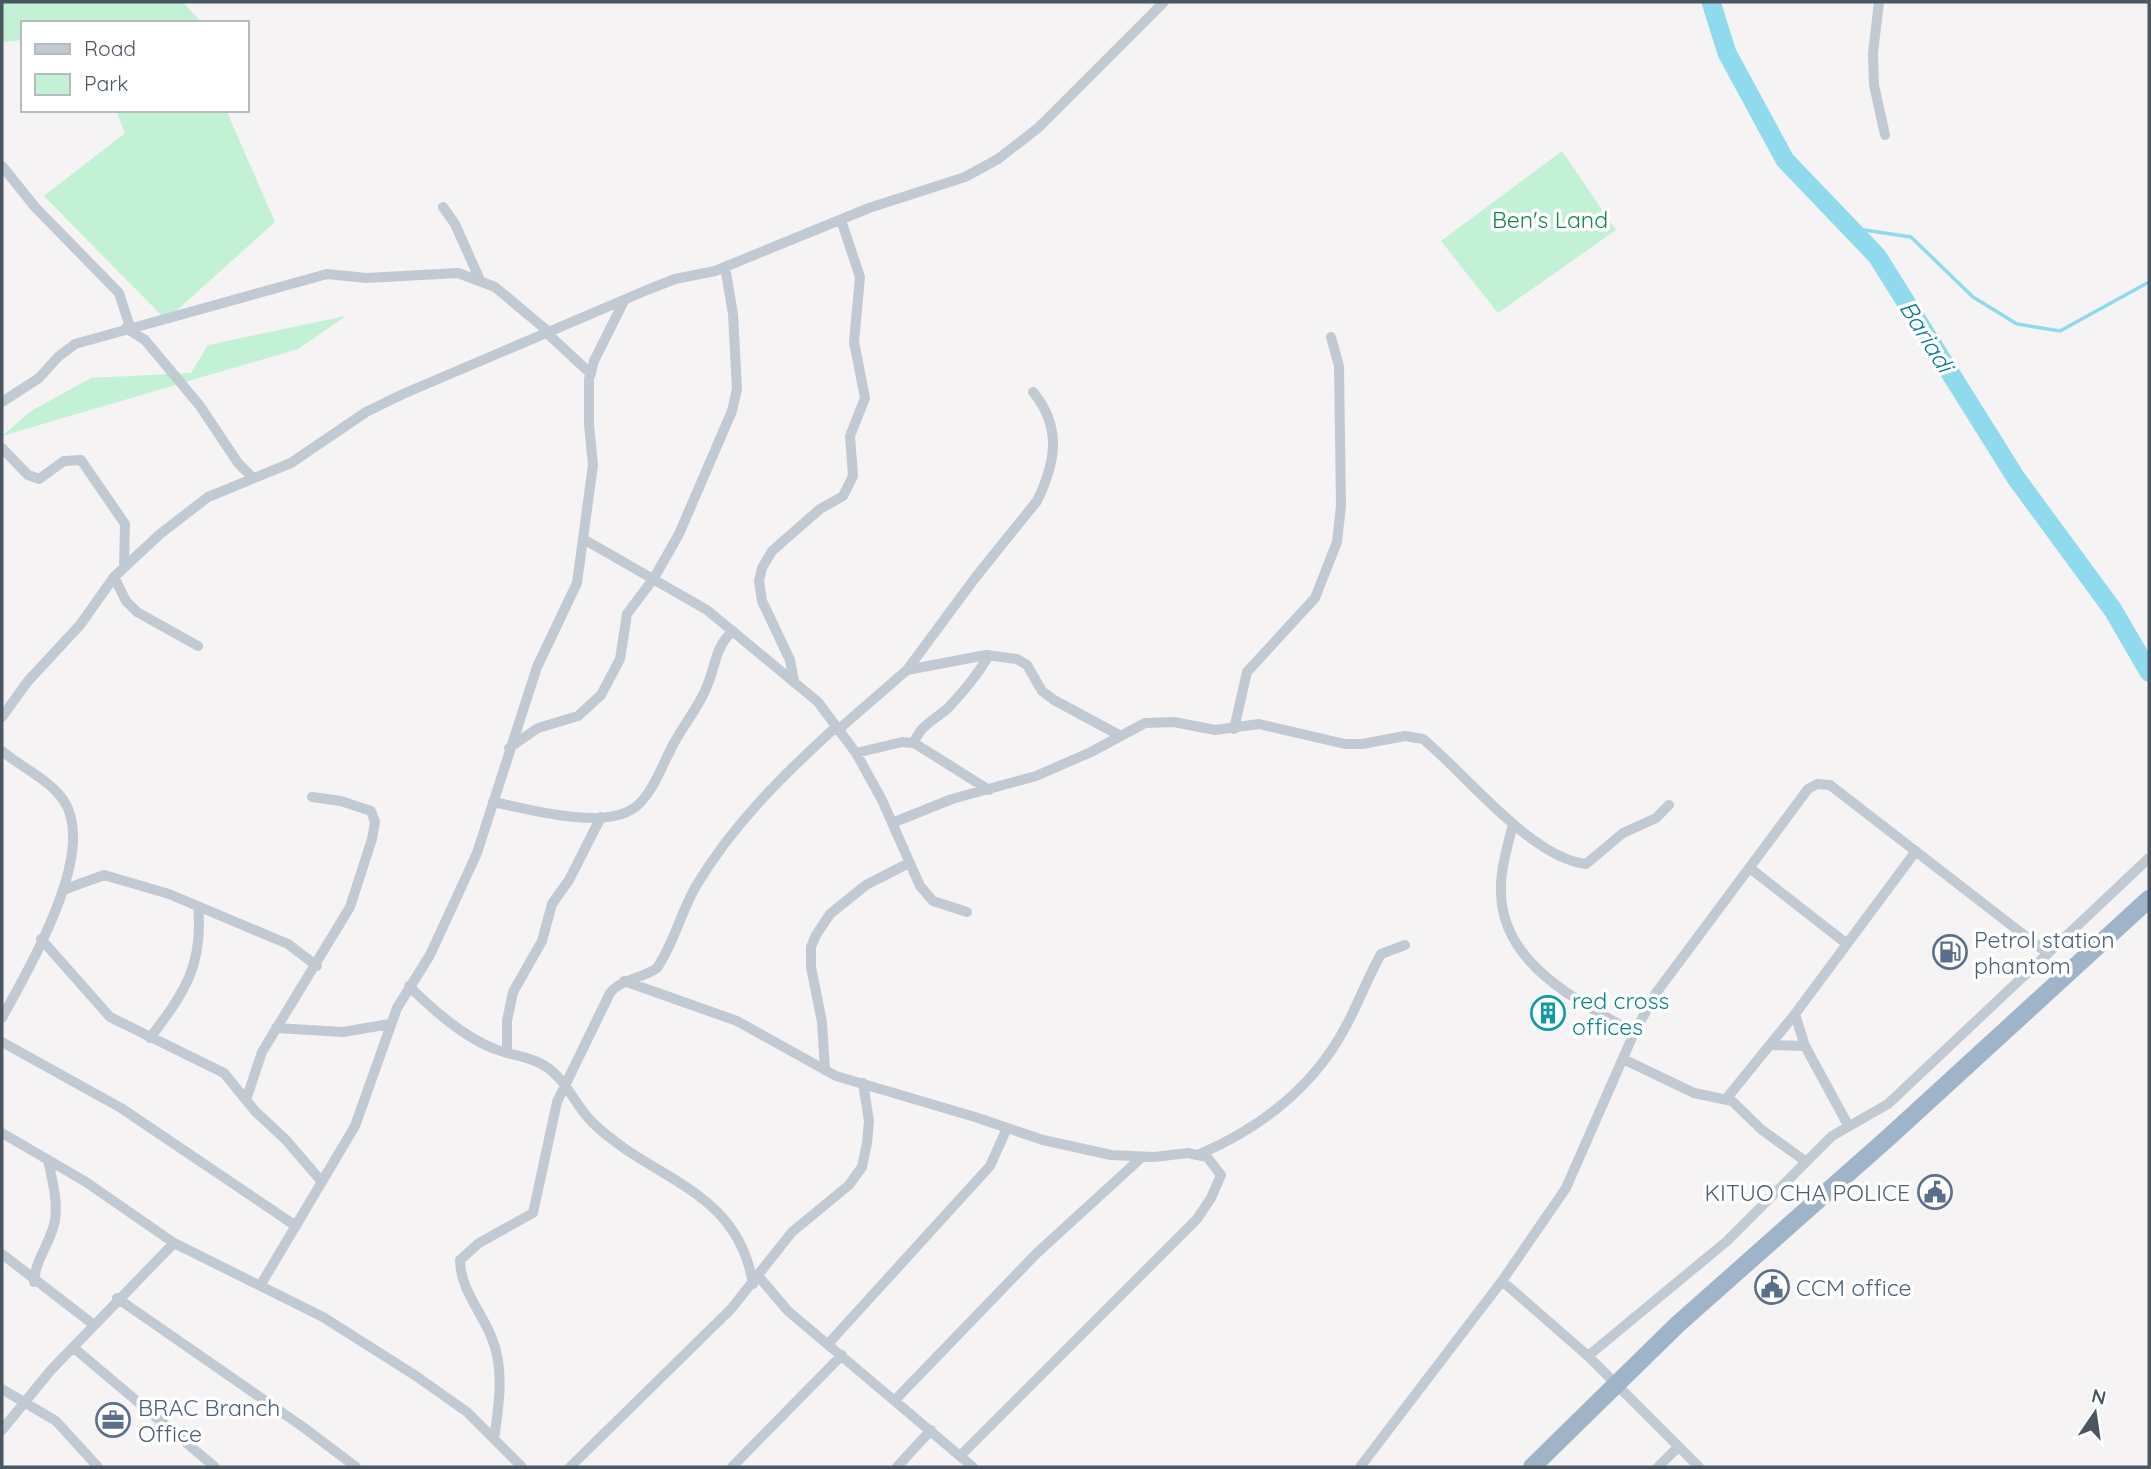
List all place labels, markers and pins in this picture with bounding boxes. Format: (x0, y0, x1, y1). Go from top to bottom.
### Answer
place label: Petrol station phantom (1974, 925, 2115, 980)
fuel station icon: Petrol station phantom (1931, 933, 1969, 971)
place label: red cross offices (1572, 986, 1669, 1041)
building icon: red cross offices (1529, 994, 1567, 1032)
public building icon: KITUO CHA POLICE (1916, 1173, 1954, 1211)
place label: KITUO CHA POLICE (1704, 1178, 1910, 1207)
public building icon: CCM office (1753, 1268, 1791, 1306)
place label: CCM office (1796, 1273, 1912, 1302)
place label: BRAC Branch Office (138, 1393, 280, 1448)
office icon: BRAC Branch Office (94, 1401, 132, 1439)

